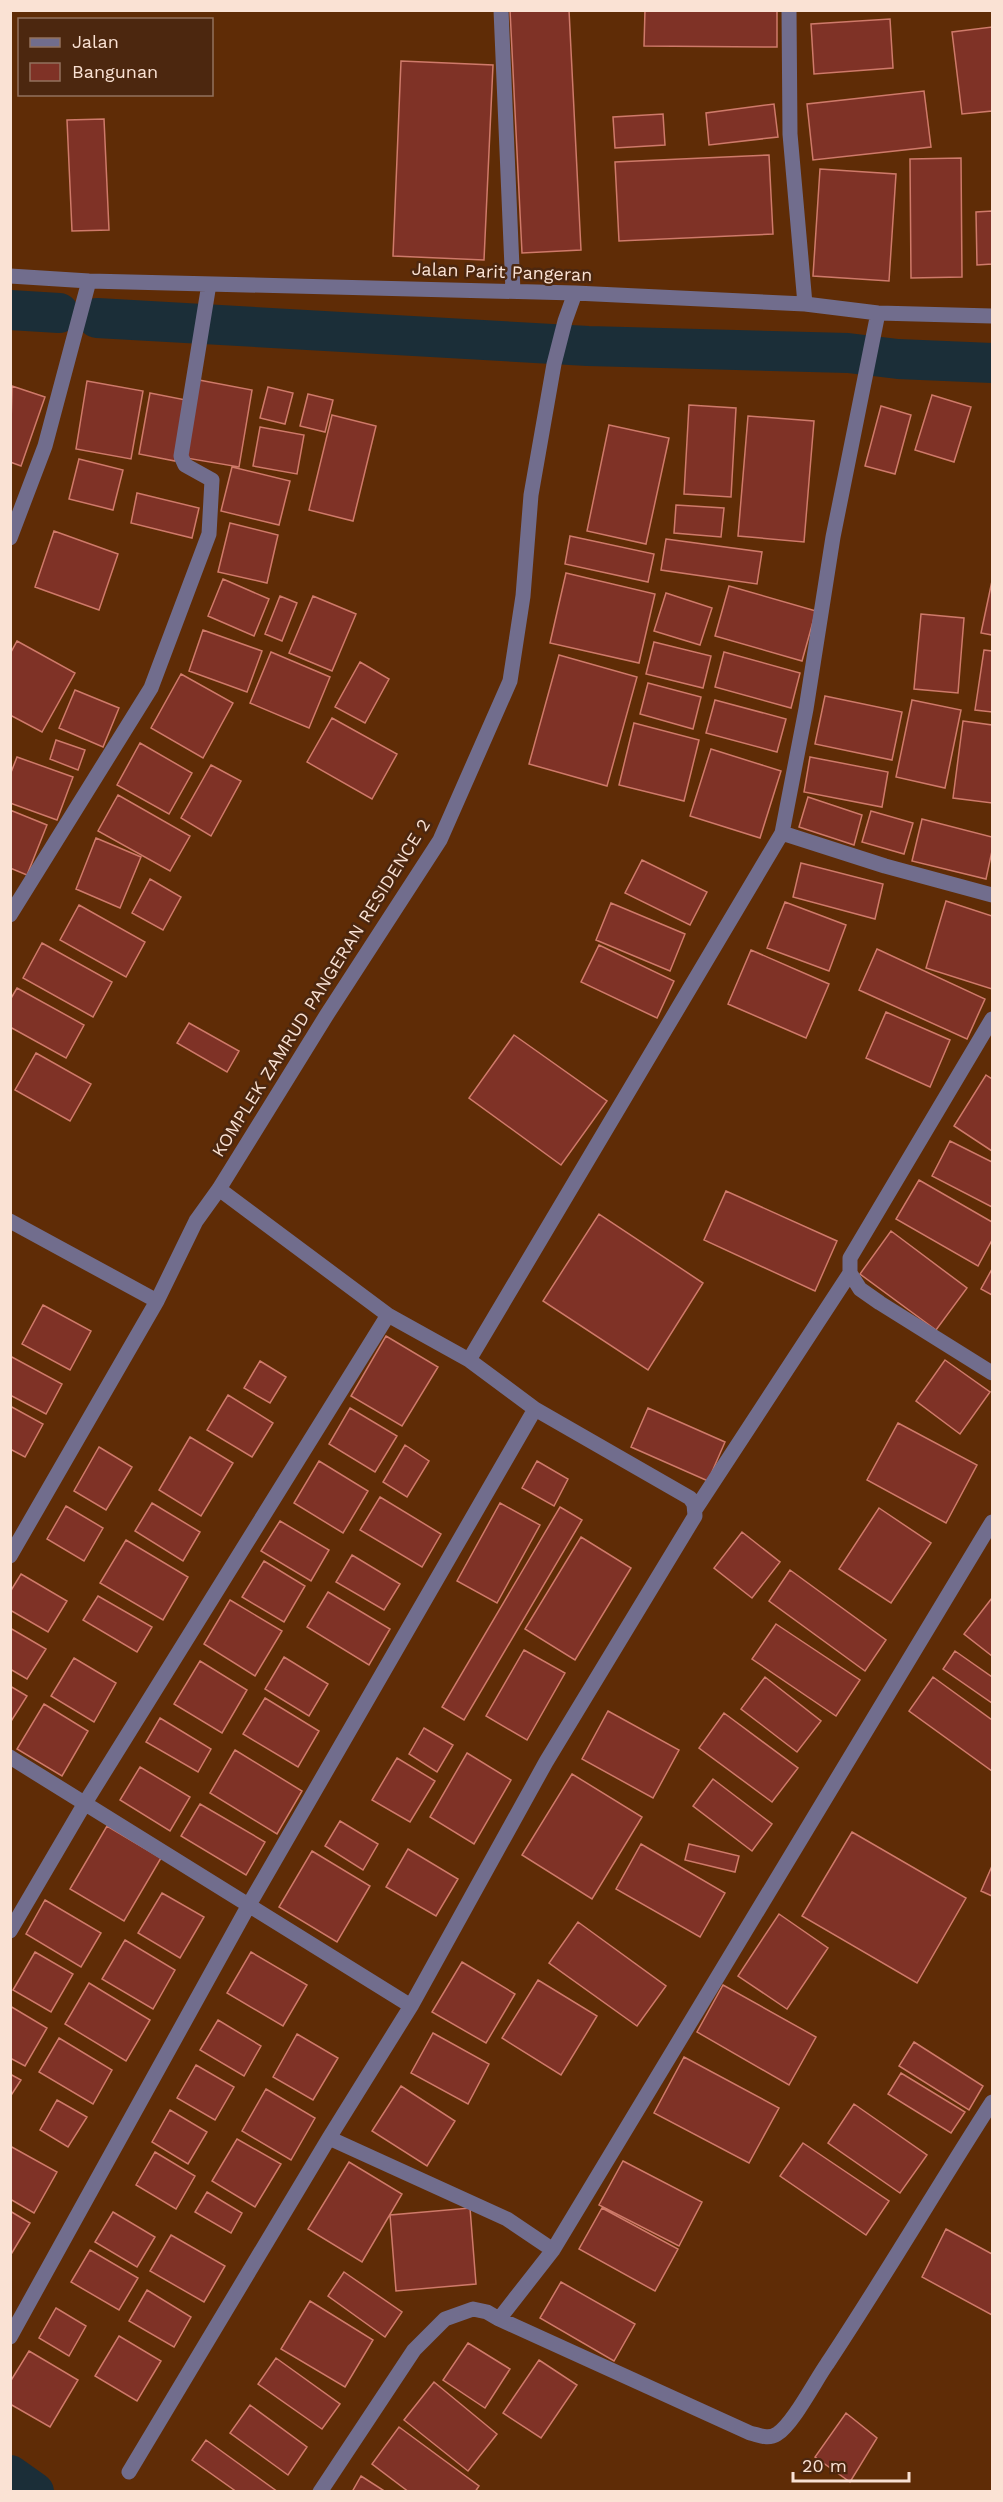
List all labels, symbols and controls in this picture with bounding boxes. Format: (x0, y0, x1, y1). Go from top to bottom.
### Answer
legend (18, 18, 213, 96)
text: Jalan (72, 31, 119, 52)
text: Bangunan (72, 61, 158, 82)
street label: Jalan Parit Pangeran (411, 258, 593, 285)
street label: KOMPLEK ZAMRUD PANGERAN RESIDENCE 2 (207, 815, 434, 1161)
scale bar (793, 2445, 908, 2483)
text: 20 m (802, 2455, 847, 2476)

